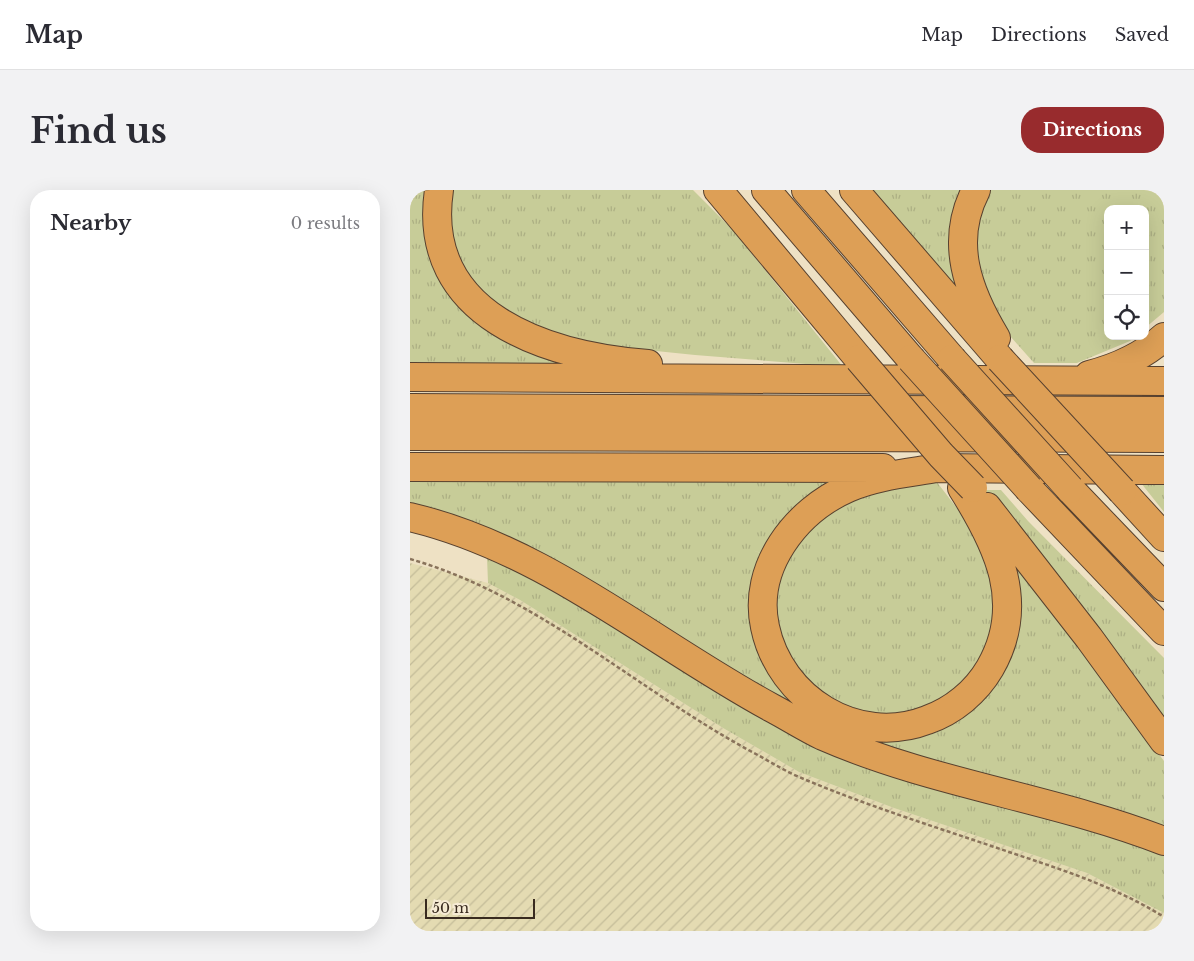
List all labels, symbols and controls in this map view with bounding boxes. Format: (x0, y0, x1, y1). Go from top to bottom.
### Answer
text: Map (25, 20, 83, 49)
text: Map (921, 24, 963, 46)
text: Directions (991, 24, 1087, 46)
text: Saved (1115, 24, 1169, 46)
button: Directions (1021, 107, 1164, 153)
text: Find us (30, 109, 167, 152)
map controls (1104, 205, 1149, 340)
button: + (1104, 205, 1149, 250)
text: Nearby (50, 210, 131, 236)
text: 0 results (291, 213, 360, 233)
button: − (1104, 250, 1149, 295)
button: locate (1104, 295, 1149, 340)
scale bar (425, 896, 535, 919)
text: 50 m (432, 899, 469, 917)

